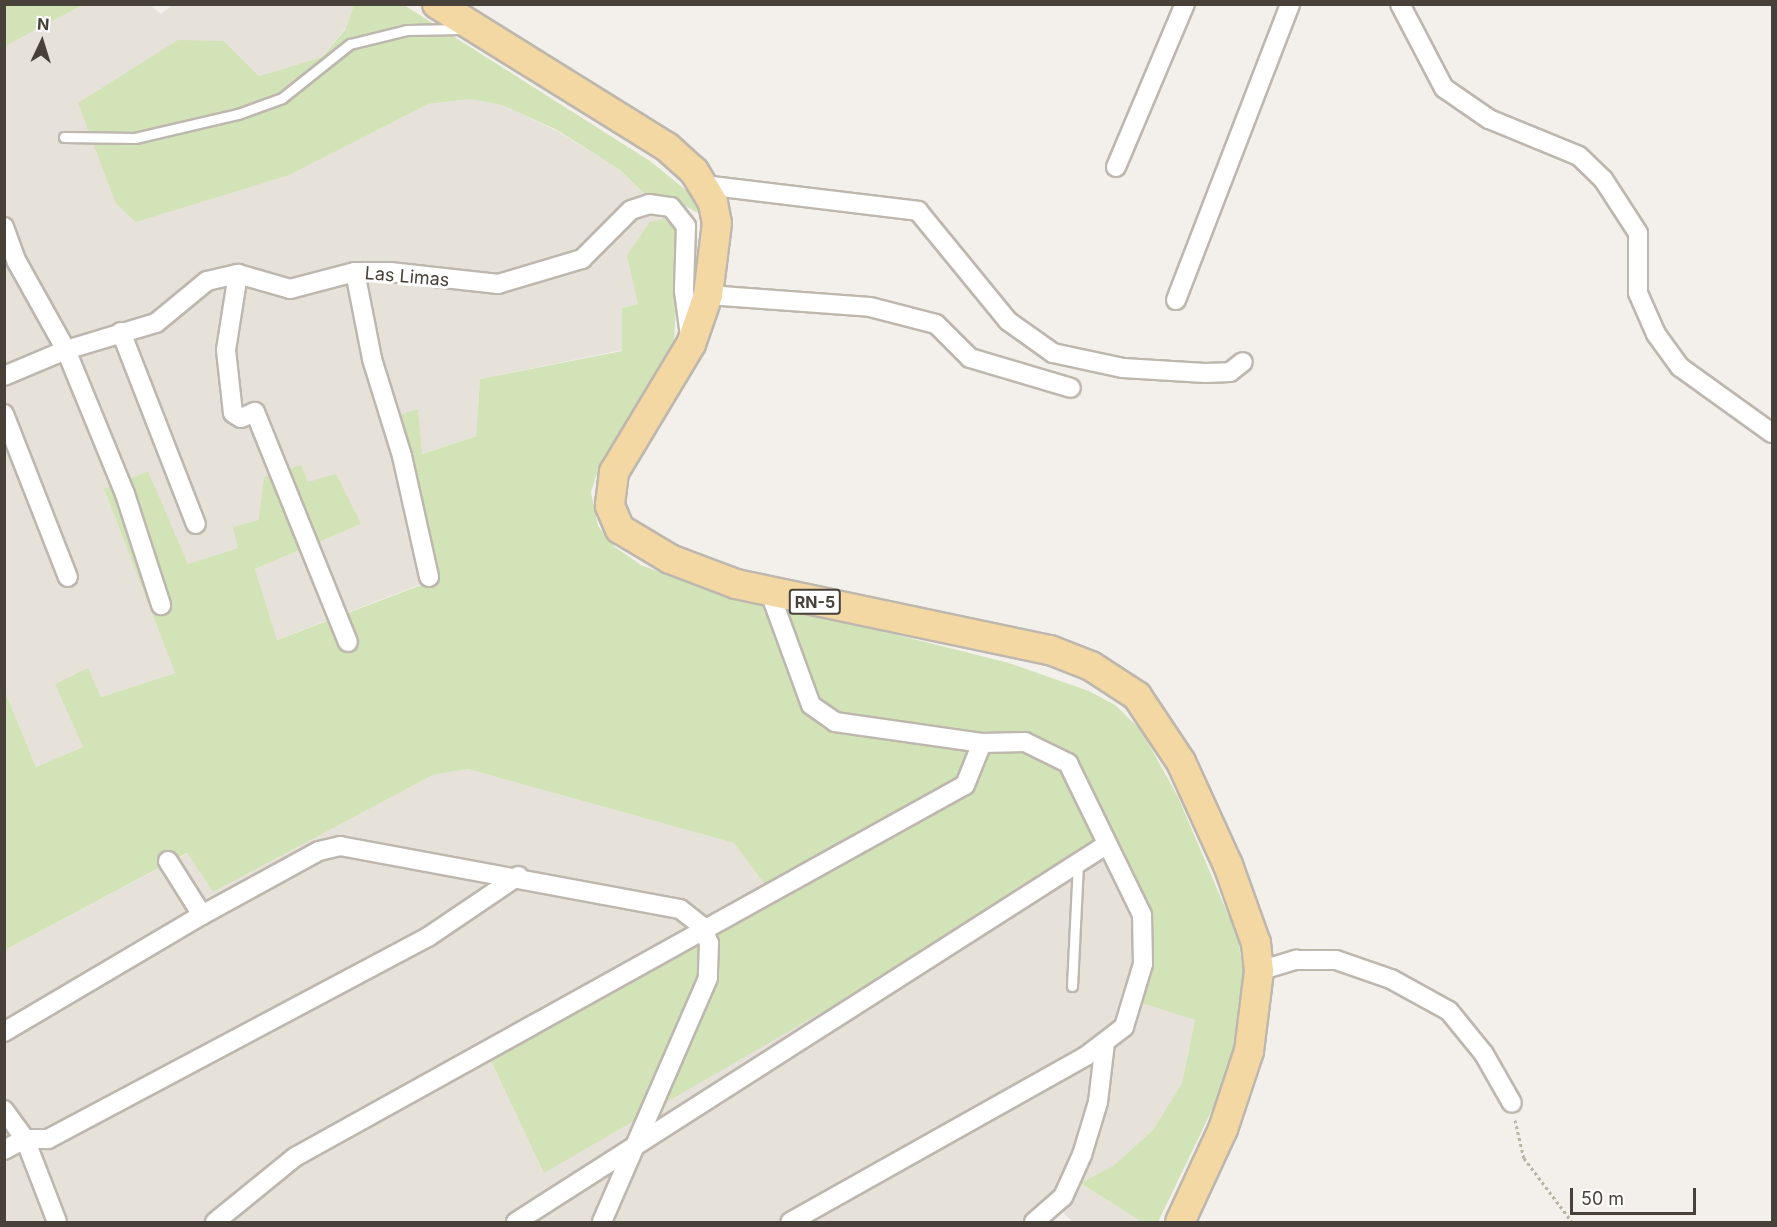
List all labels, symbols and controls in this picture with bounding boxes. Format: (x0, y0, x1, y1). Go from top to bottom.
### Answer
north arrow (12, 12, 72, 72)
text: N (36, 14, 50, 34)
street label: Las Limas (364, 263, 450, 291)
road number: RN-5 (788, 589, 842, 615)
scale bar (1573, 1176, 1699, 1214)
text: 50 m (1581, 1188, 1624, 1209)

